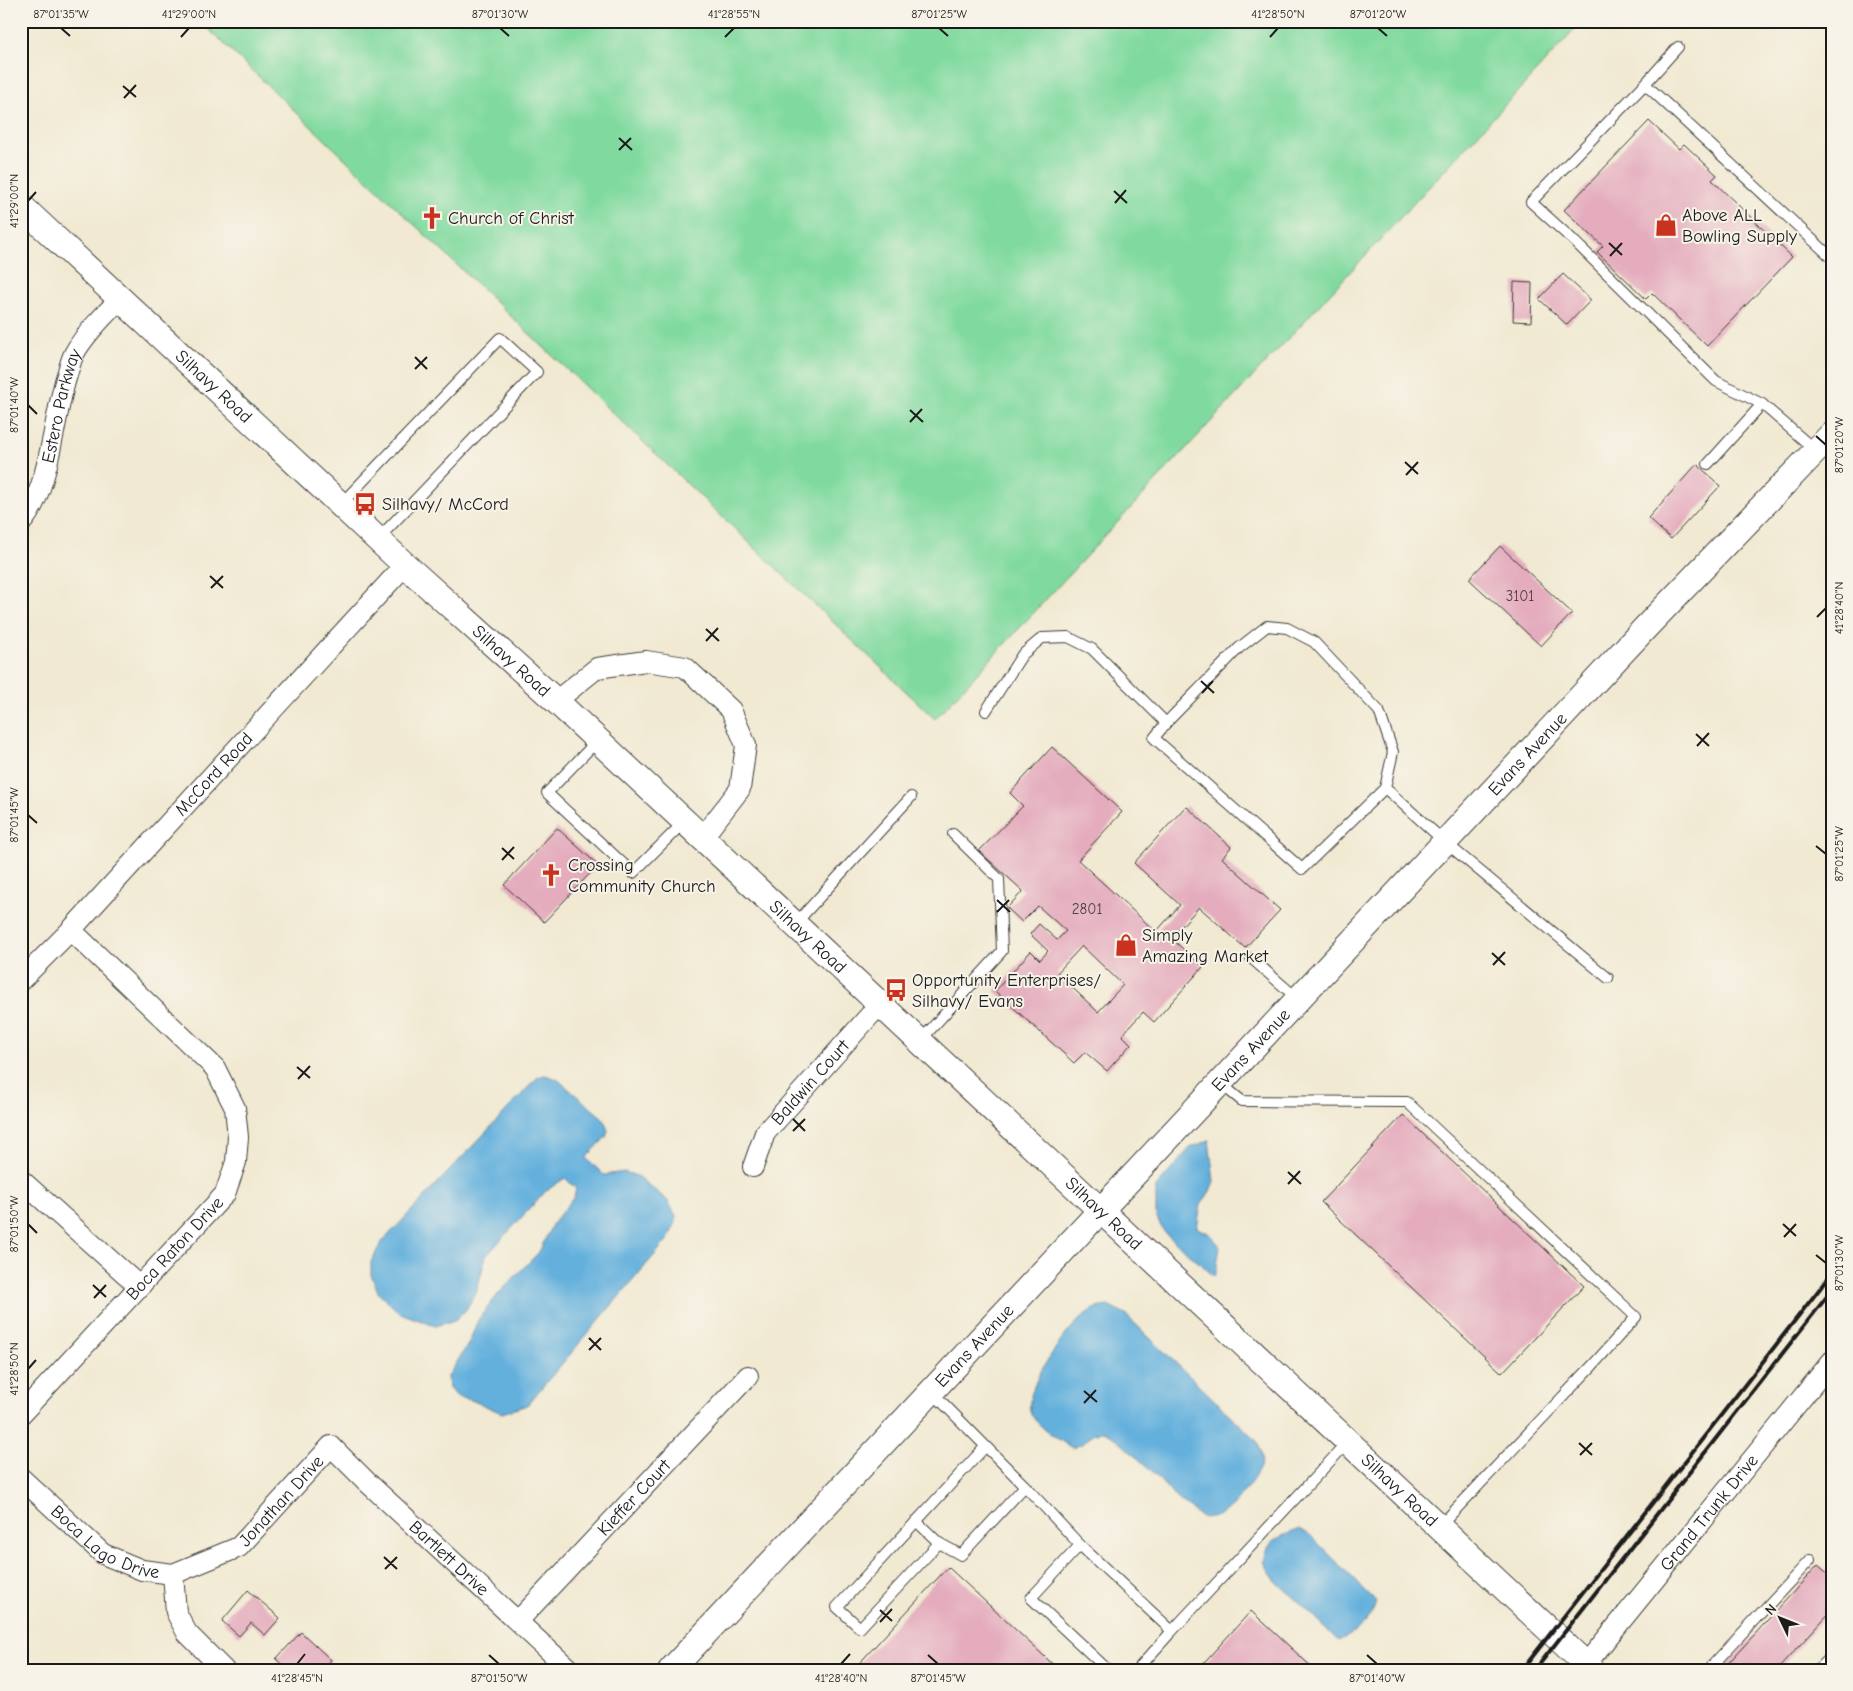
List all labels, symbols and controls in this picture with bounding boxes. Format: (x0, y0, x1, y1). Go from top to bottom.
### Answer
text: 87°01'35"W (33, 7, 89, 21)
text: 41°29'00"N (162, 7, 216, 21)
text: 87°01'30"W (472, 7, 529, 21)
text: 41°28'55"N (708, 7, 760, 21)
text: 87°01'25"W (911, 7, 967, 21)
text: 41°28'50"N (1251, 7, 1305, 21)
text: 87°01'20"W (1350, 7, 1407, 21)
text: 41°29'00"N (7, 174, 21, 228)
church icon: Church of Christ (419, 205, 445, 231)
place label: Above ALL Bowling Supply (1682, 205, 1798, 247)
place label: Church of Christ (448, 208, 575, 229)
shop icon: Above ALL Bowling Supply (1653, 212, 1679, 238)
street label: Estero Parkway (37, 344, 86, 465)
street label: Silhavy Road (171, 345, 257, 427)
text: 87°01'40"W (7, 376, 21, 433)
text: 87°01'20"W (1832, 416, 1846, 473)
bus stop icon: Silhavy/ McCord (352, 491, 378, 517)
place label: Silhavy/ McCord (382, 494, 509, 515)
text: 41°28'40"N (1832, 582, 1846, 634)
house number: 3101 (1506, 587, 1534, 605)
street label: Silhavy Road (468, 621, 555, 701)
street label: Evans Avenue (1484, 708, 1571, 800)
street label: McCord Road (170, 728, 257, 820)
text: 87°01'45"W (7, 787, 21, 843)
text: 87°01'25"W (1832, 826, 1846, 882)
place label: Crossing Community Church (568, 855, 716, 897)
church icon: Crossing Community Church (538, 862, 564, 888)
street label: Silhavy Road (765, 896, 851, 978)
house number: 2801 (1072, 900, 1102, 918)
place label: Simply Amazing Market (1142, 925, 1269, 967)
shop icon: Simply Amazing Market (1113, 932, 1139, 958)
place label: Opportunity Enterprises/ Silhavy/ Evans (912, 970, 1101, 1012)
bus stop icon: Opportunity Enterprises/ Silhavy/ Evans (883, 977, 909, 1003)
street label: Evans Avenue (1207, 1004, 1295, 1096)
street label: Baldwin Court (767, 1035, 854, 1129)
street label: Silhavy Road (1061, 1172, 1147, 1254)
street label: Boca Raton Drive (122, 1192, 228, 1304)
text: 87°01'50"W (7, 1195, 21, 1252)
text: 87°01'30"W (1832, 1234, 1846, 1291)
street label: Evans Avenue (930, 1300, 1018, 1391)
text: 41°28'50"N (7, 1342, 21, 1396)
street label: Silhavy Road (1357, 1449, 1442, 1531)
street label: Grand Trunk Drive (1655, 1450, 1762, 1575)
street label: Jonathan Drive (234, 1451, 328, 1551)
street label: Kieffer Court (593, 1454, 675, 1540)
street label: Boca Lago Drive (47, 1501, 161, 1583)
street label: Bartlett Drive (405, 1516, 493, 1600)
north arrow (1756, 1594, 1806, 1644)
text: N (1762, 1600, 1780, 1619)
text: 41°28'45"N (271, 1671, 323, 1685)
text: 87°01'50"W (471, 1671, 528, 1685)
text: 41°28'40"N (815, 1671, 867, 1685)
text: 87°01'45"W (910, 1671, 966, 1685)
text: 87°01'40"W (1349, 1671, 1406, 1685)

